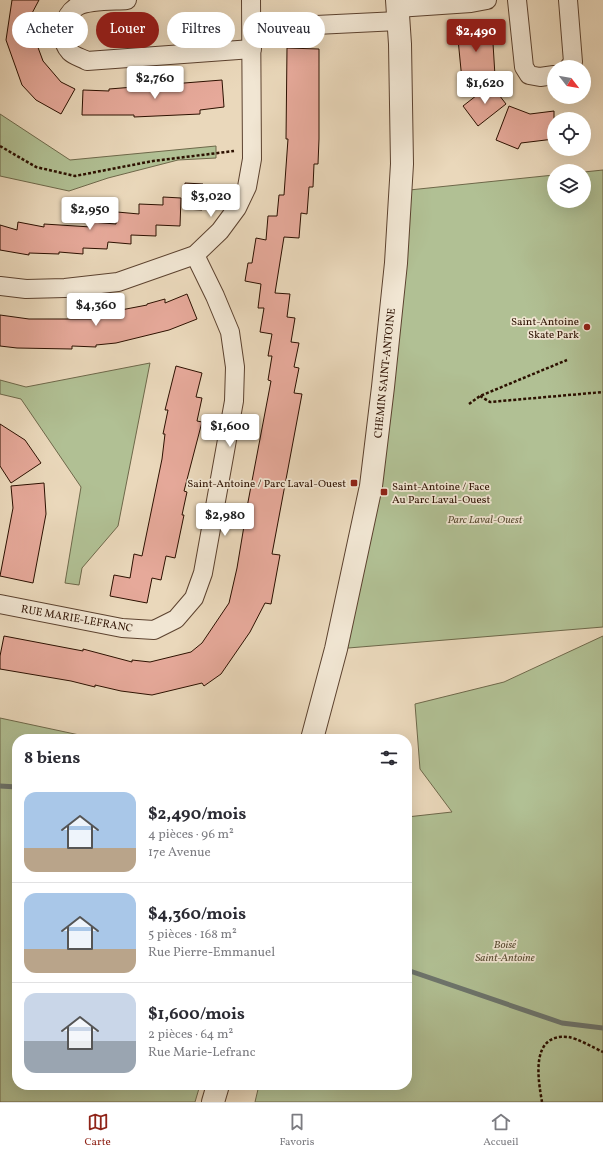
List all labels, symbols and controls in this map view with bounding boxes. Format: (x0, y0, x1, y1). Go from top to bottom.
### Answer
chip: Acheter (12, 12, 88, 48)
chip: Louer (96, 12, 159, 48)
chip: Filtres (167, 12, 235, 48)
chip: Nouveau (243, 12, 325, 48)
pin: $2,490 (443, 19, 509, 53)
text: $2,490 (456, 23, 496, 41)
north arrow (547, 60, 591, 104)
map controls (547, 60, 591, 208)
pin: $2,760 (122, 66, 188, 100)
text: $2,760 (136, 70, 174, 88)
pin: $1,620 (452, 71, 518, 105)
text: $1,620 (466, 75, 504, 93)
button: locate (547, 112, 591, 156)
button: layers (547, 164, 591, 208)
pin: $3,020 (178, 184, 244, 218)
text: $3,020 (191, 188, 231, 206)
pin: $2,950 (57, 197, 123, 231)
text: $2,950 (70, 201, 110, 219)
pin: $4,360 (63, 293, 129, 327)
text: $4,360 (76, 297, 116, 315)
street label: CHEMIN SAINT-ANTOINE (371, 307, 400, 439)
place label: Saint-Antoine Skate Park (511, 315, 579, 343)
marker: Saint-Antoine Skate Park (582, 322, 592, 332)
pin: $1,600 (197, 414, 263, 448)
text: $1,600 (210, 418, 250, 436)
place label: Saint-Antoine / Parc Laval-Ouest (187, 477, 346, 492)
marker: Saint-Antoine / Parc Laval-Ouest (349, 478, 359, 488)
place label: Saint-Antoine / Face Au Parc Laval-Ouest (392, 480, 490, 508)
marker: Saint-Antoine / Face Au Parc Laval-Ouest (379, 487, 389, 497)
pin: $2,980 (192, 503, 258, 537)
text: $2,980 (205, 507, 245, 525)
park label: Parc Laval-Ouest (448, 513, 523, 528)
street label: RUE MARIE-LEFRANC (20, 602, 134, 637)
text: 8 biens (24, 747, 80, 770)
icon: filters (378, 747, 400, 769)
text: $2,490/mois (148, 803, 246, 826)
icon: home (56, 808, 104, 856)
text: 4 pièces · 96 m² (148, 826, 234, 844)
text: 17e Avenue (148, 844, 211, 862)
text: $4,360/mois (148, 903, 246, 926)
icon: home (56, 909, 104, 957)
text: 5 pièces · 168 m² (148, 926, 237, 944)
park label: Boisé Saint-Antoine (475, 938, 535, 966)
text: Rue Pierre-Emmanuel (148, 944, 275, 962)
text: $1,600/mois (148, 1003, 245, 1026)
icon: home (56, 1009, 104, 1057)
text: 2 pièces · 64 m² (148, 1026, 233, 1044)
text: Rue Marie-Lefranc (148, 1044, 256, 1062)
tab: Carte (84, 1111, 111, 1150)
tab: Favoris (279, 1111, 314, 1150)
tab: Accueil (483, 1111, 519, 1150)

